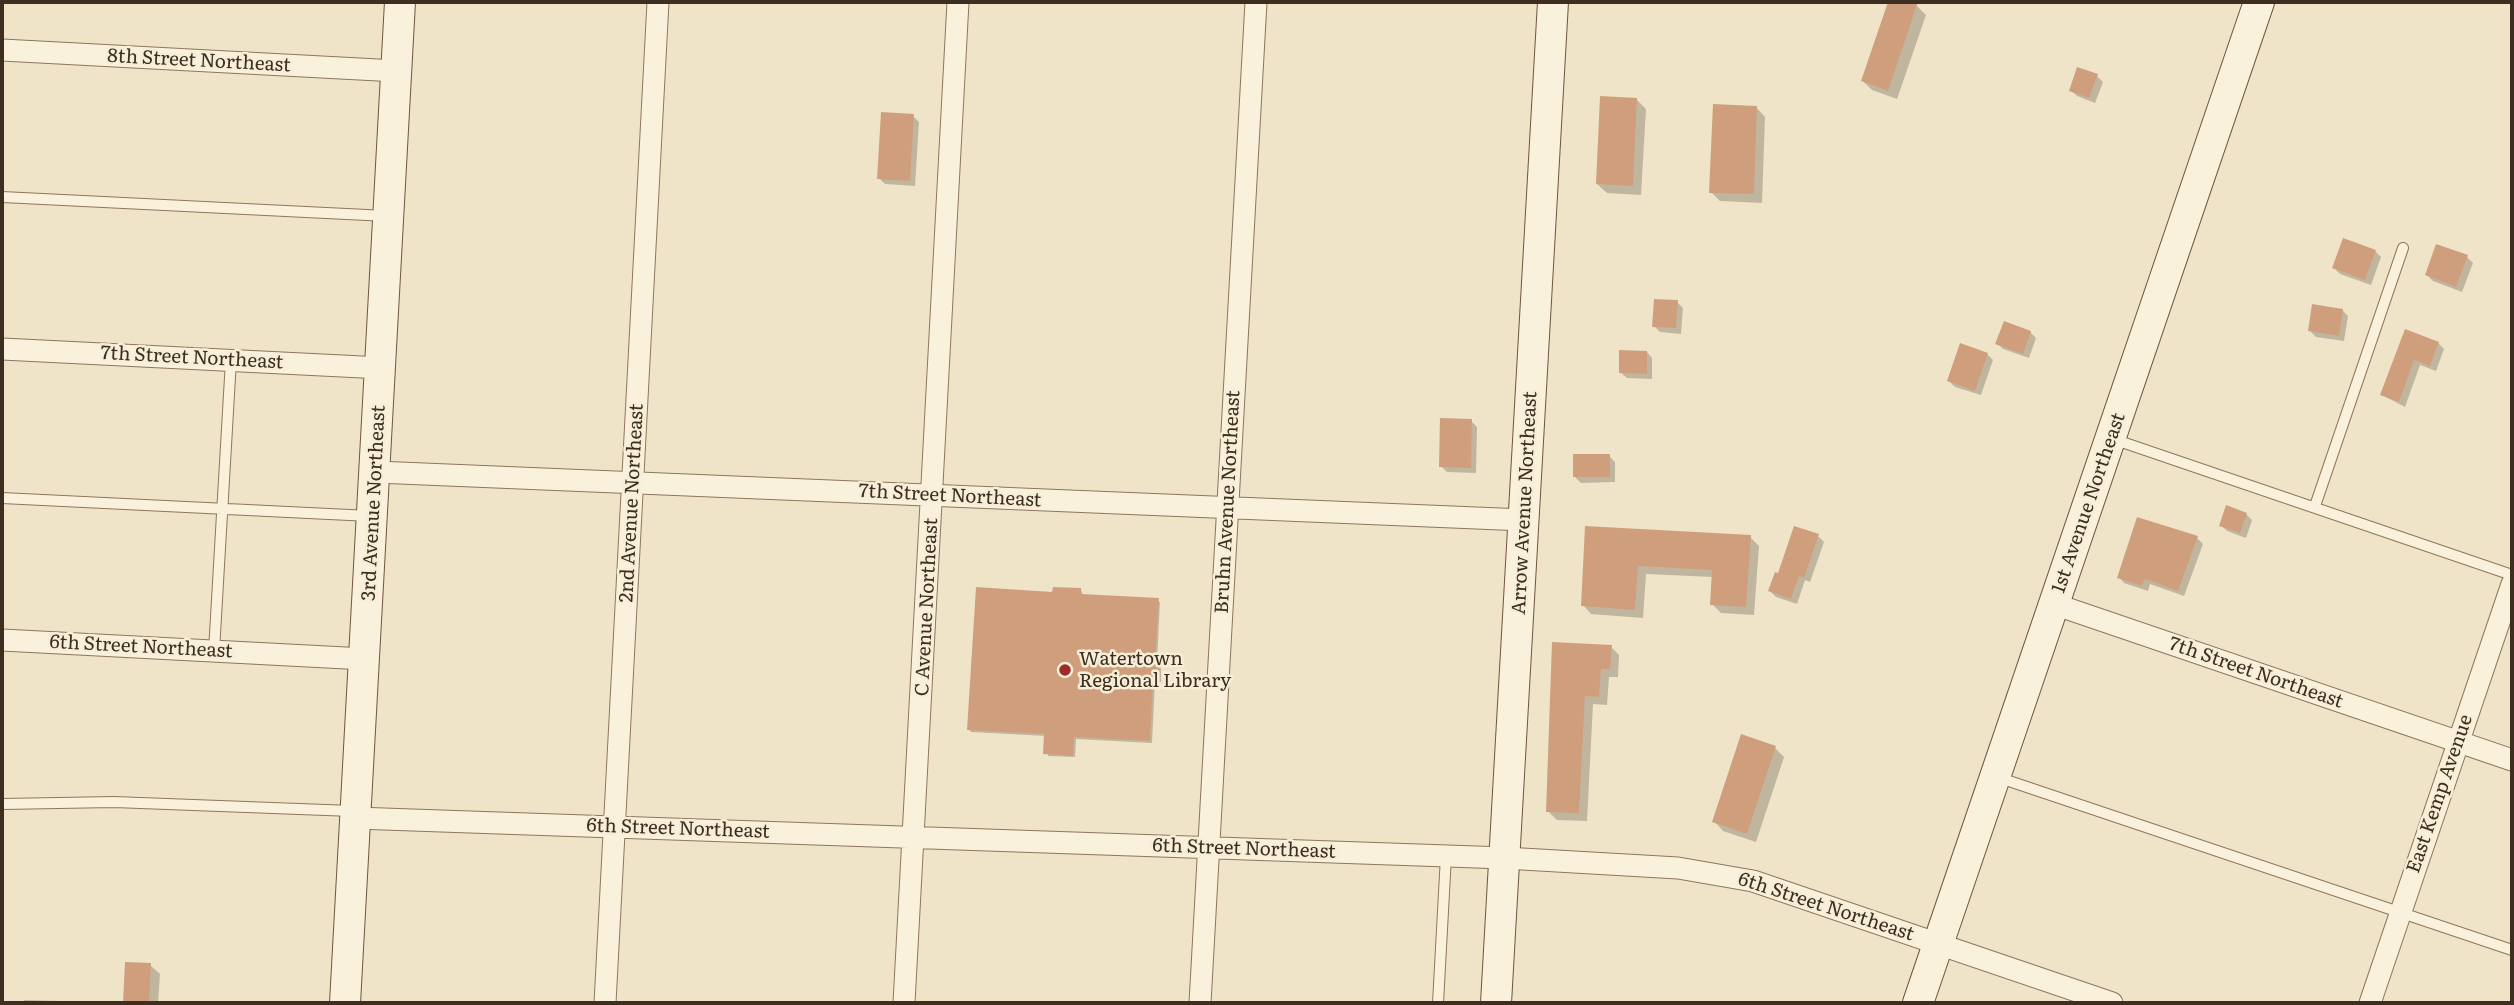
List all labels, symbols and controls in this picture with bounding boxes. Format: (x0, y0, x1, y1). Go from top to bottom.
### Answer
street label: 8th Street Northeast (107, 45, 291, 77)
street label: 7th Street Northeast (100, 342, 284, 374)
street label: Bruhn Avenue Northeast (1211, 390, 1245, 614)
street label: Arrow Avenue Northeast (1508, 391, 1542, 615)
street label: 2nd Avenue Northeast (615, 403, 649, 603)
street label: 3rd Avenue Northeast (357, 405, 391, 601)
street label: 1st Avenue Northeast (2047, 410, 2131, 596)
street label: 7th Street Northeast (858, 480, 1042, 512)
street label: C Avenue Northeast (911, 517, 943, 697)
street label: 6th Street Northeast (49, 631, 233, 663)
street label: 7th Street Northeast (2166, 632, 2346, 714)
place label: Watertown Regional Library (1079, 648, 1231, 692)
marker: Watertown Regional Library (1057, 662, 1073, 678)
street label: East Kemp Avenue (2402, 712, 2478, 876)
street label: 6th Street Northeast (586, 814, 770, 844)
street label: 6th Street Northeast (1152, 834, 1336, 864)
street label: 6th Street Northeast (1735, 868, 1917, 946)

